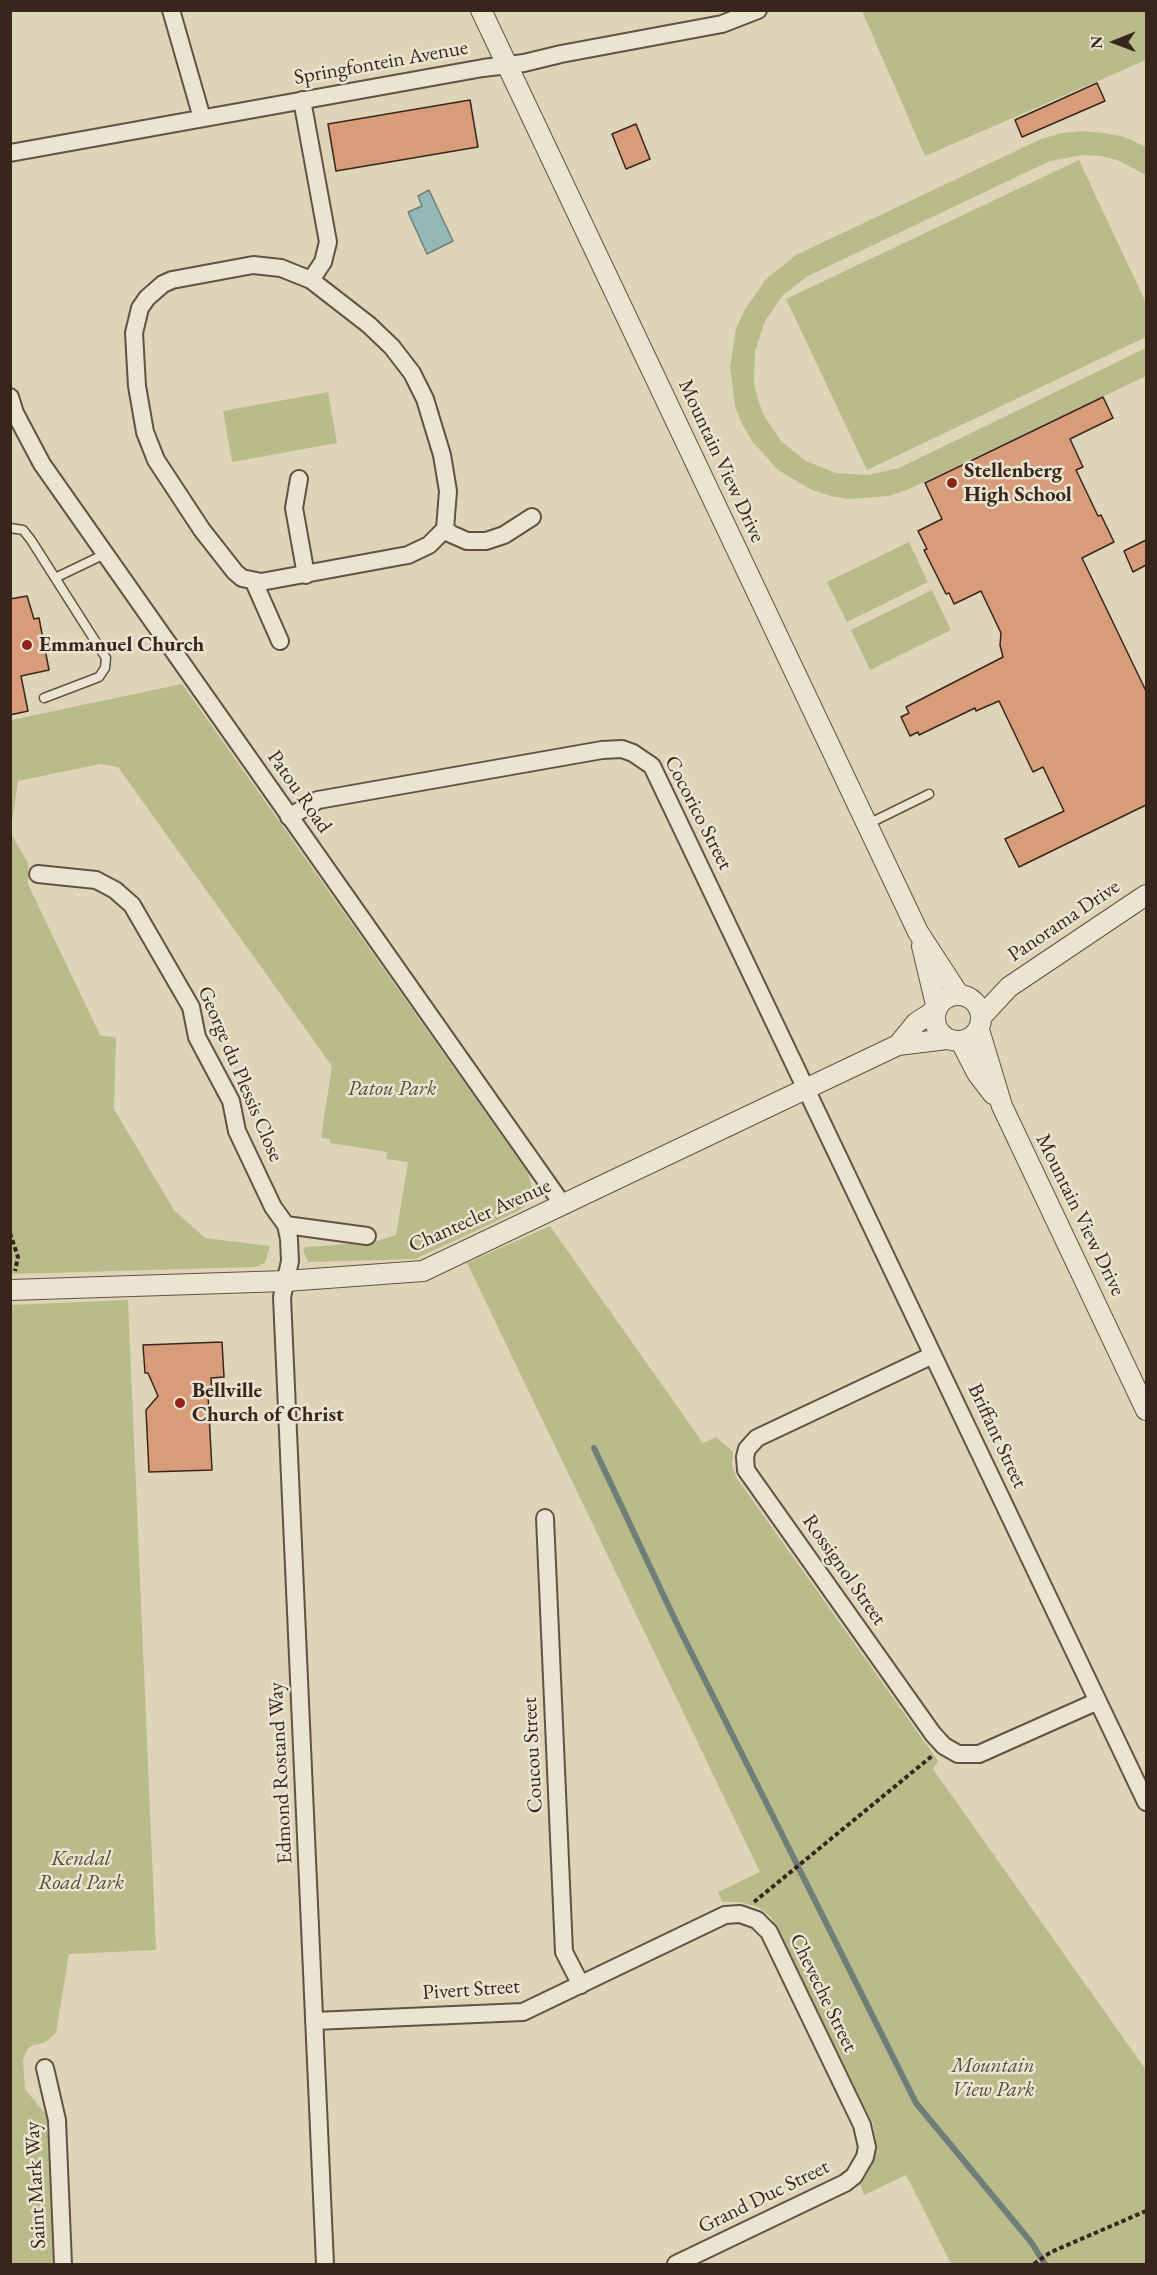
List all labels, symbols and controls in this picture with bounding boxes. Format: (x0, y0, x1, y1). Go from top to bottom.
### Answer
north arrow (1085, 12, 1145, 72)
street label: Springfontein Avenue (292, 35, 470, 91)
text: N (1086, 36, 1107, 49)
street label: Mountain View Drive (672, 376, 770, 546)
place label: Stellenberg High School (964, 458, 1072, 508)
marker: Stellenberg High School (945, 476, 959, 490)
place label: Emmanuel Church (39, 632, 204, 658)
marker: Emmanuel Church (20, 638, 34, 652)
street label: Patou Road (261, 746, 337, 838)
street label: Cocorico Street (658, 752, 738, 874)
street label: Panorama Drive (1003, 874, 1125, 968)
street label: George du Plessis Close (192, 983, 288, 1165)
park label: Patou Park (348, 1076, 436, 1102)
street label: Mountain View Drive (1030, 1130, 1130, 1300)
street label: Chantecler Avenue (405, 1173, 555, 1259)
place label: Bellville Church of Christ (192, 1378, 344, 1428)
street label: Briffant Street (962, 1380, 1032, 1492)
marker: Bellville Church of Christ (173, 1396, 187, 1410)
street label: Rossignol Street (796, 1510, 892, 1630)
street label: Edmond Rostand Way (264, 1681, 298, 1865)
street label: Coucou Street (517, 1696, 549, 1814)
park label: Kendal Road Park (38, 1846, 124, 1896)
street label: Cheveche Street (784, 1930, 862, 2056)
street label: Pivert Street (421, 1974, 521, 2006)
park label: Mountain View Park (951, 2053, 1035, 2103)
street label: Saint Mark Way (20, 2121, 52, 2249)
street label: Grand Duc Street (694, 2154, 834, 2240)

